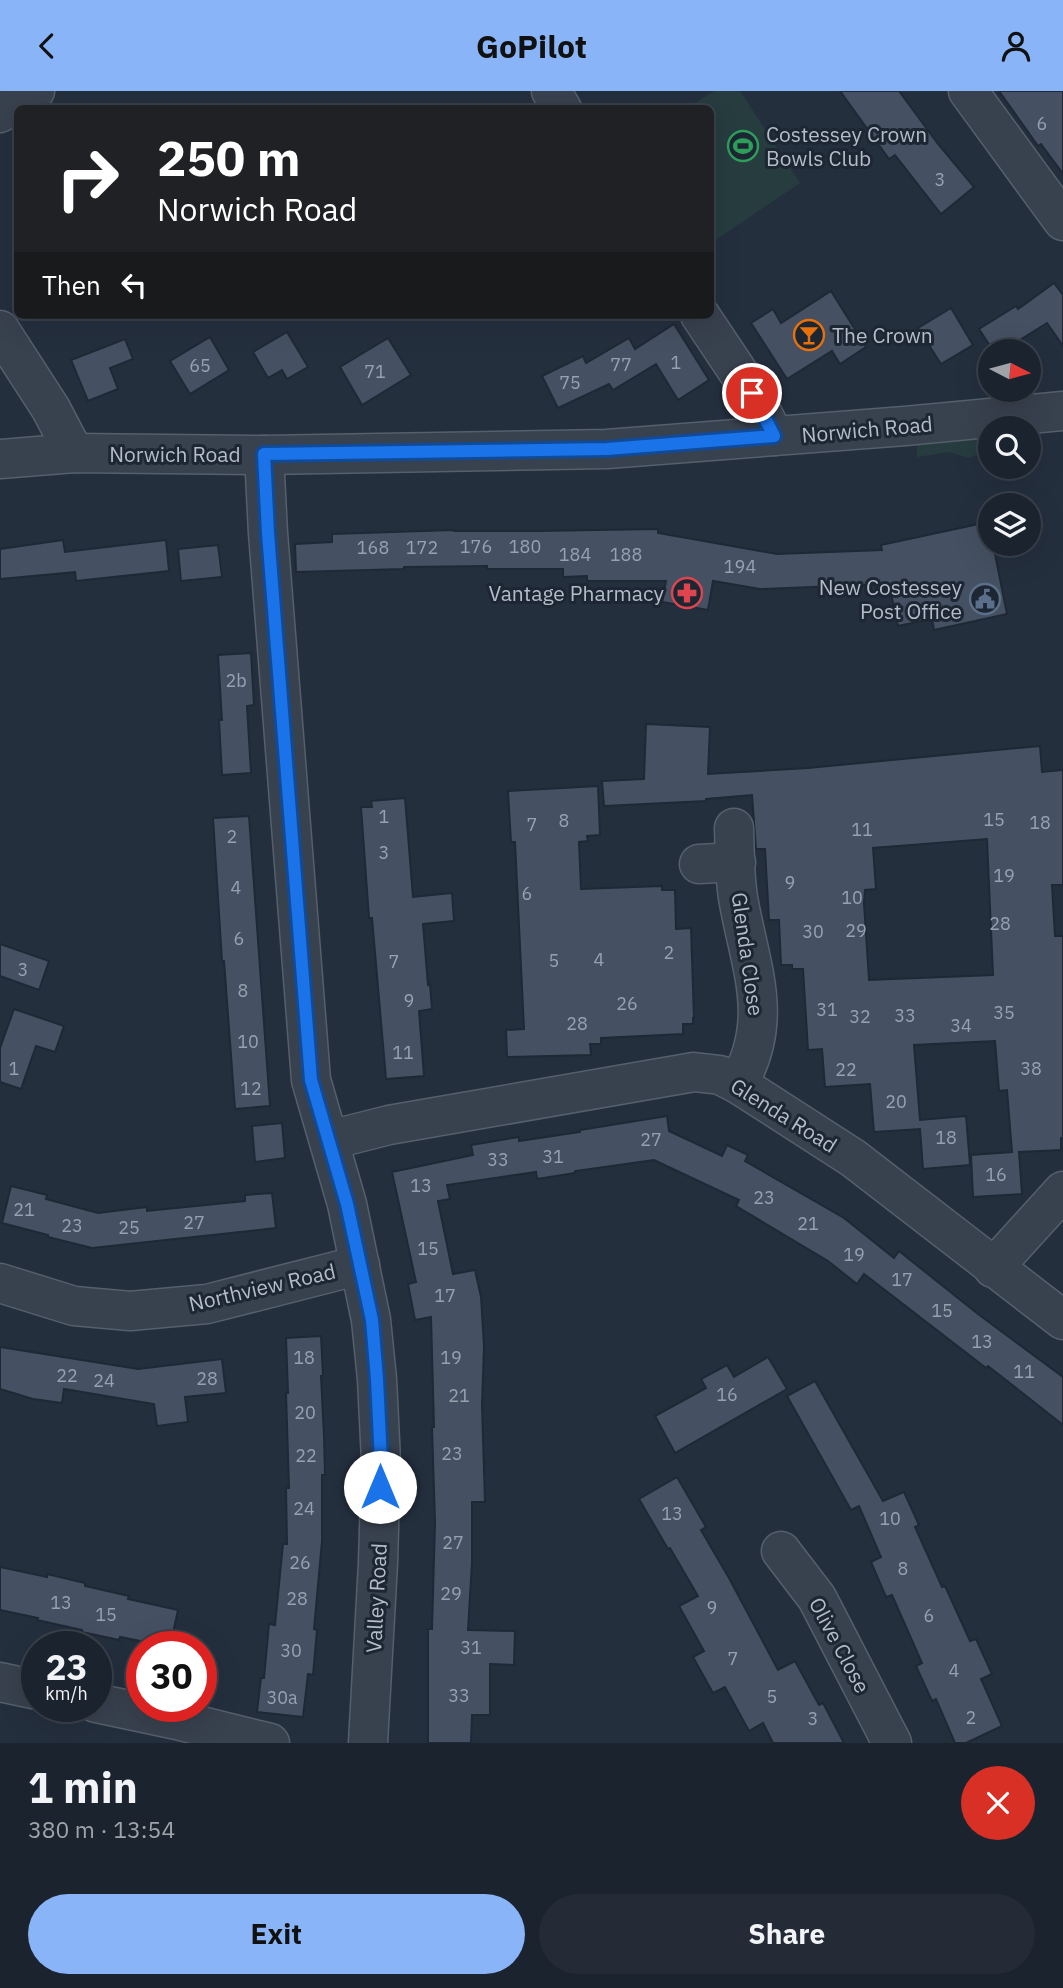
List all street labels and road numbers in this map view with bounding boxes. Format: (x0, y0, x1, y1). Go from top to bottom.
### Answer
street label: Norwich Road (800, 409, 934, 449)
street label: Norwich Road (109, 440, 241, 468)
street label: Glenda Close (725, 890, 771, 1018)
street label: Glenda Road (726, 1071, 842, 1159)
street label: Northview Road (186, 1256, 338, 1318)
street label: Valley Road (359, 1542, 393, 1654)
street label: Olive Close (803, 1592, 877, 1698)

